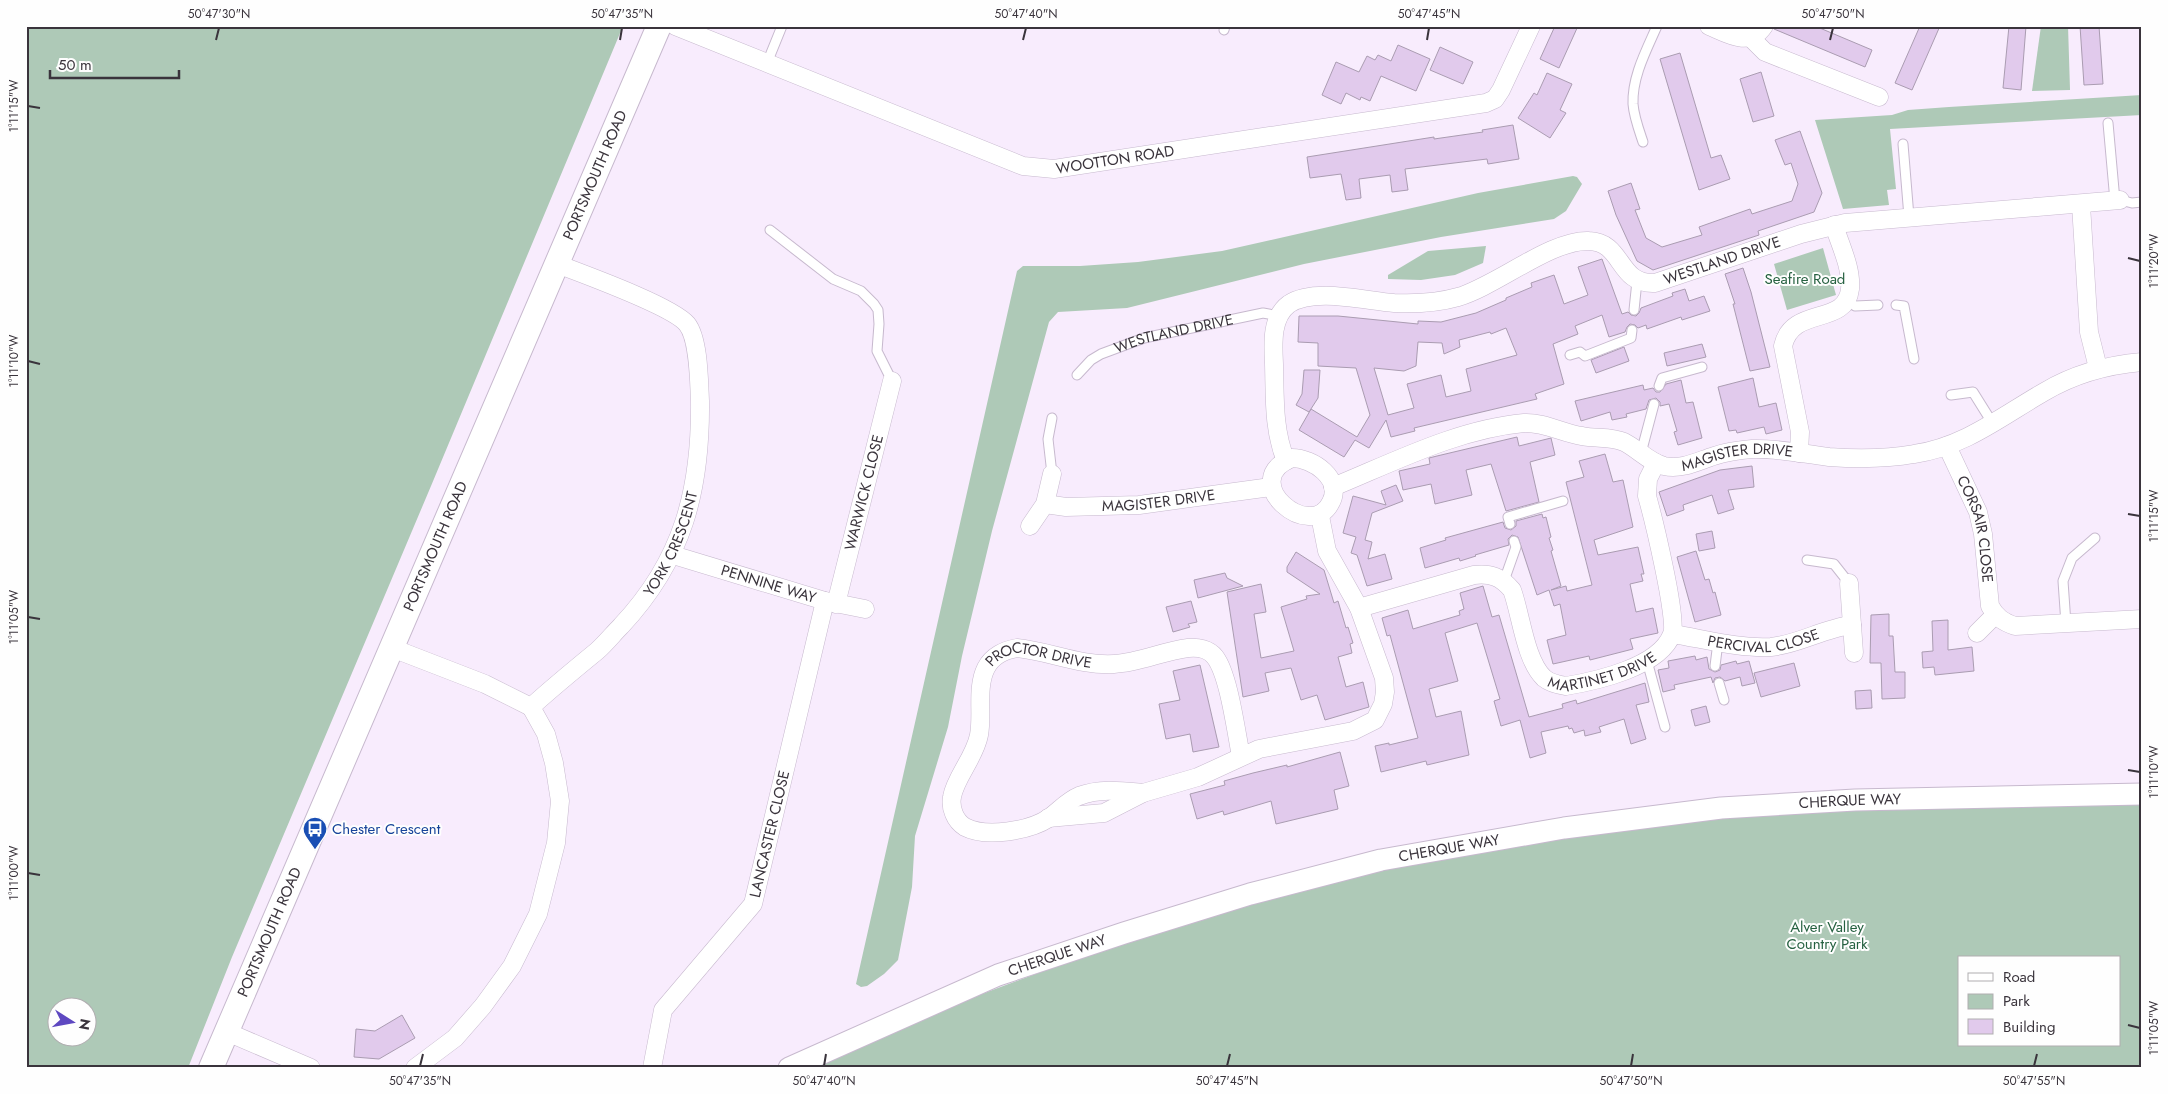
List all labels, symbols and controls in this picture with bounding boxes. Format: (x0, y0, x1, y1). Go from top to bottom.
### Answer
text: 50°47'30"N (188, 5, 250, 23)
text: 50°47'35"N (591, 5, 653, 23)
text: 50°47'40"N (994, 5, 1058, 23)
text: 50°47'45"N (1398, 5, 1460, 23)
text: 50°47'50"N (1802, 5, 1864, 23)
scale bar (50, 48, 179, 80)
text: 50 m (58, 54, 92, 76)
text: 1°11'15"W (5, 80, 23, 132)
street label: PORTSMOUTH ROAD (557, 107, 633, 243)
street label: WOOTTON ROAD (1054, 140, 1176, 180)
street label: WESTLAND DRIVE (1661, 231, 1784, 290)
text: 1°11'20"W (2145, 234, 2163, 288)
park label: Seafire Road (1765, 268, 1845, 290)
street label: WESTLAND DRIVE (1111, 309, 1235, 359)
text: 1°11'10"W (5, 334, 23, 388)
street label: WARWICK CLOSE (839, 432, 889, 553)
street label: MAGISTER DRIVE (1679, 438, 1794, 477)
street label: CORSAIR CLOSE (1951, 472, 1999, 583)
street label: PORTSMOUTH ROAD (398, 478, 473, 615)
street label: MAGISTER DRIVE (1102, 484, 1216, 517)
street label: YORK CRESCENT (638, 489, 703, 601)
text: 1°11'15"W (2145, 490, 2163, 542)
street label: PENNINE WAY (718, 559, 820, 609)
text: 1°11'05"W (5, 590, 23, 644)
street label: PERCIVAL CLOSE (1706, 623, 1822, 658)
street label: PROCTOR DRIVE (980, 636, 1093, 674)
street label: MARTINET DRIVE (1545, 646, 1661, 697)
text: 1°11'10"W (2145, 745, 2163, 799)
street label: LANCASTER CLOSE (744, 768, 795, 900)
street label: CHERQUE WAY (1798, 788, 1902, 814)
bus stop icon: Chester Crescent (302, 816, 328, 850)
place label: Chester Crescent (332, 818, 441, 840)
street label: CHERQUE WAY (1397, 828, 1502, 868)
text: 1°11'00"W (5, 845, 23, 900)
street label: PORTSMOUTH ROAD (232, 864, 307, 1000)
park label: Alver Valley Country Park (1786, 916, 1868, 955)
street label: CHERQUE WAY (1005, 929, 1110, 982)
legend (1958, 956, 2120, 1046)
text: Road (2003, 966, 2035, 988)
text: Park (2003, 990, 2030, 1012)
north arrow (48, 996, 98, 1046)
text: 1°11'05"W (2145, 1001, 2163, 1055)
text: Building (2003, 1016, 2055, 1038)
text: N (74, 1017, 96, 1032)
text: 50°47'35"N (389, 1072, 451, 1090)
text: 50°47'40"N (792, 1072, 856, 1090)
text: 50°47'45"N (1196, 1072, 1258, 1090)
text: 50°47'50"N (1600, 1072, 1662, 1090)
text: 50°47'55"N (2003, 1072, 2065, 1090)

